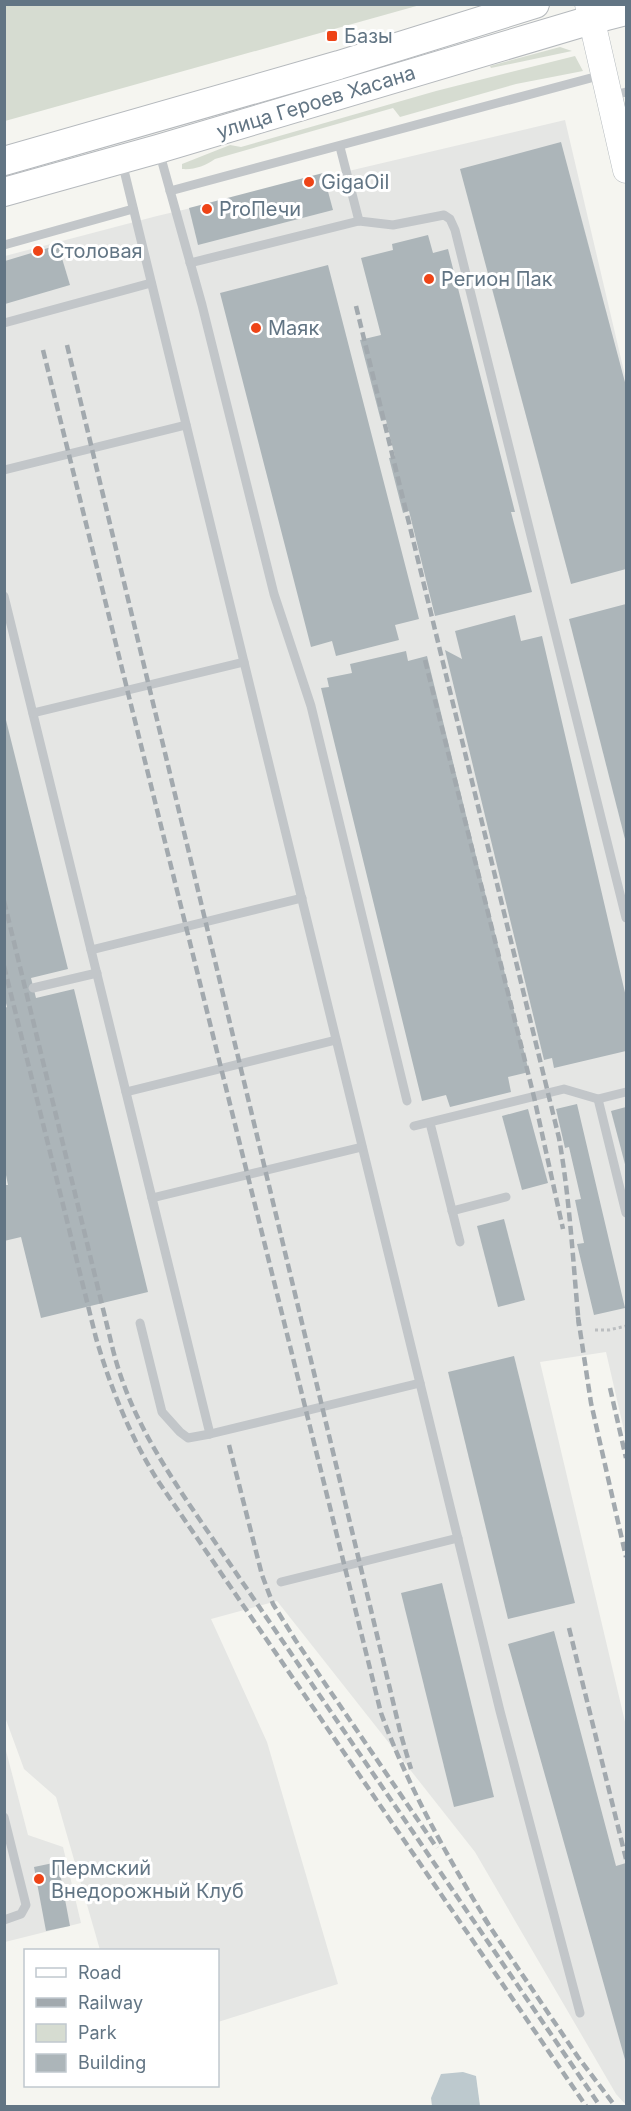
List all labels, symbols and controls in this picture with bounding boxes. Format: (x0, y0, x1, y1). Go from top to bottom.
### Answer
place label: Базы (344, 24, 393, 48)
marker: Базы (325, 29, 339, 43)
street label: улица Героев Хасана (214, 60, 418, 144)
place label: GigaOil (321, 170, 389, 194)
marker: GigaOil (302, 175, 316, 189)
place label: ProПечи (219, 197, 301, 221)
marker: ProПечи (200, 202, 214, 216)
place label: Столовая (50, 239, 143, 263)
marker: Столовая (31, 244, 45, 258)
place label: Регион Пак (441, 267, 553, 291)
marker: Регион Пак (422, 272, 436, 286)
place label: Маяк (268, 316, 319, 340)
marker: Маяк (249, 321, 263, 335)
place label: Пермский Внедорожный Клуб (51, 1856, 244, 1903)
marker: Пермский Внедорожный Клуб (32, 1872, 46, 1886)
legend (24, 1949, 219, 2087)
text: Road (78, 1962, 121, 1983)
text: Railway (78, 1992, 143, 2013)
text: Park (78, 2022, 117, 2043)
text: Building (78, 2052, 146, 2073)

